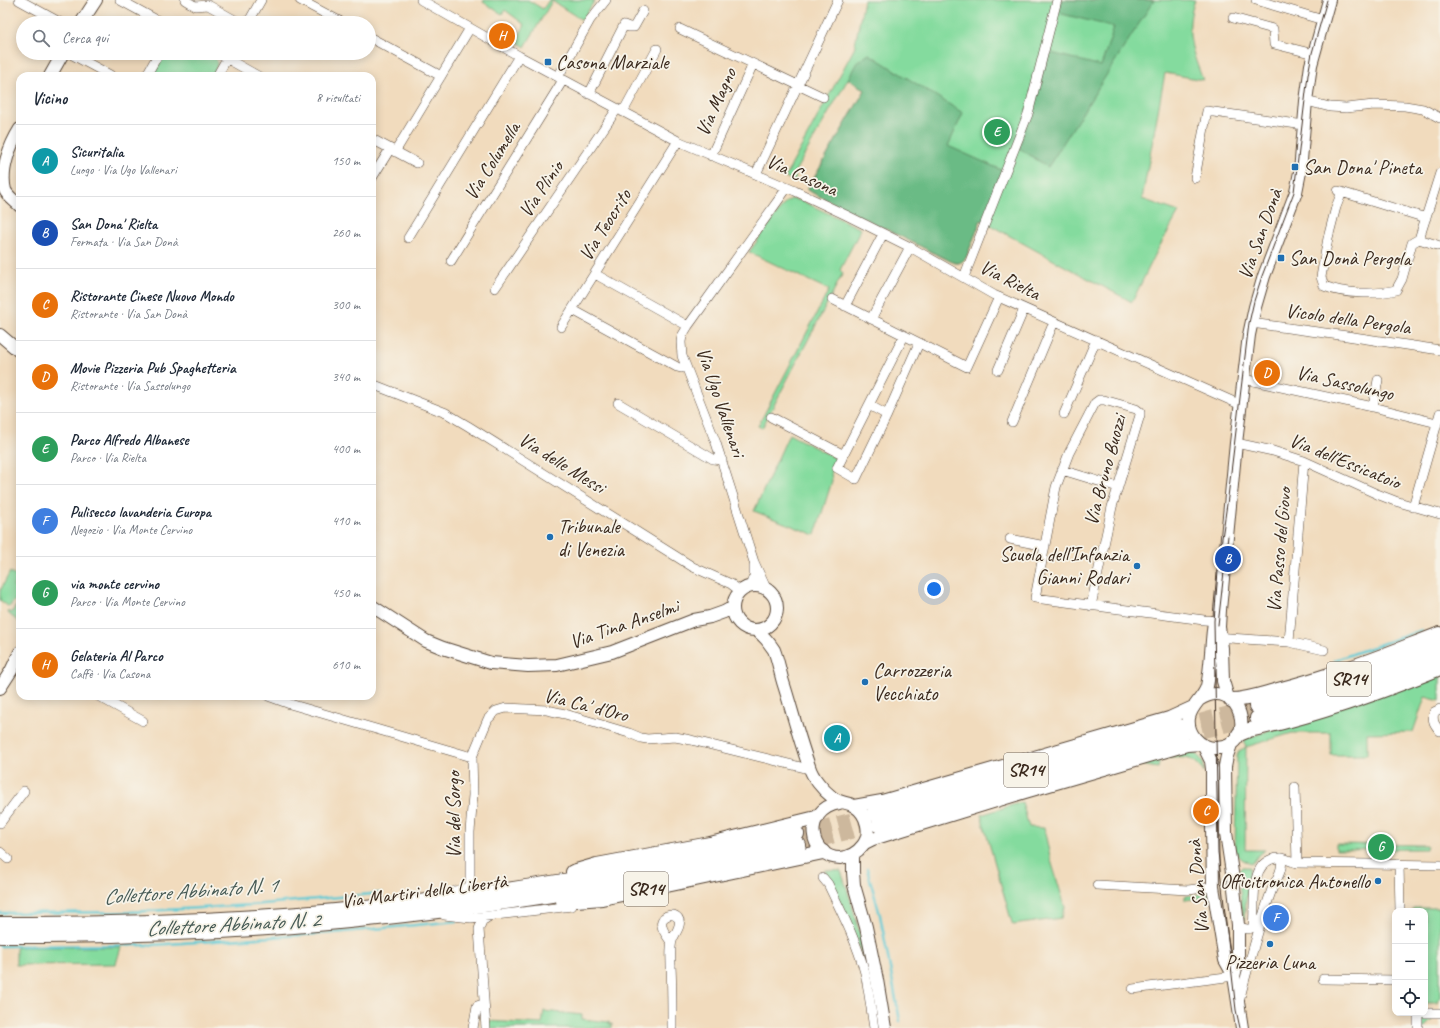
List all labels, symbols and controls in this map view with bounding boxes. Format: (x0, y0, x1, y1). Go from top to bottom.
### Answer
search box (16, 16, 376, 60)
pin: H (489, 21, 515, 51)
icon: search (30, 27, 52, 49)
text: Cerca qui (62, 29, 108, 48)
place label: Casona Marziale (556, 50, 670, 75)
marker: Casona Marziale (543, 57, 553, 67)
street label: Via Magno (690, 63, 742, 140)
text: Vicino (32, 88, 67, 109)
text: 8 risultati (316, 90, 360, 106)
street label: Via Columella (458, 116, 527, 205)
pin: E (984, 117, 1010, 147)
text: Sicuritalia (70, 143, 124, 162)
street label: Via Casona (763, 148, 843, 203)
text: A (42, 153, 48, 169)
text: 150 m (332, 153, 360, 169)
street label: Via Plinio (513, 154, 570, 222)
place label: San Dona' Pineta (1303, 155, 1423, 180)
text: Luogo · Via Ugo Vallenari (70, 162, 177, 178)
marker: San Dona' Pineta (1290, 162, 1300, 172)
street label: Via Teocrito (573, 184, 637, 265)
street label: Via San Donà (1232, 184, 1288, 283)
text: San Dona' Rielta (70, 215, 157, 234)
text: B (42, 225, 48, 241)
text: 260 m (332, 225, 360, 241)
text: Fermata · Via San Donà (70, 234, 178, 250)
place label: San Donà Pergola (1289, 246, 1412, 271)
marker: San Donà Pergola (1276, 253, 1286, 263)
street label: Via Rielta (975, 254, 1046, 307)
text: Ristorante Cinese Nuovo Mondo (70, 287, 234, 306)
text: C (42, 297, 48, 313)
text: 300 m (332, 297, 360, 313)
street label: Vicolo della Pergola (1284, 298, 1414, 340)
text: Ristorante · Via San Donà (70, 306, 187, 322)
street label: Via Ugo Vallenari (691, 344, 752, 462)
pin: D (1254, 358, 1280, 388)
text: Movie Pizzeria Pub Spaghetteria (70, 359, 236, 378)
street label: Via Sassolungo (1294, 360, 1397, 407)
text: D (41, 369, 49, 385)
text: 340 m (332, 369, 360, 385)
text: Ristorante · Via Sassolungo (70, 378, 190, 394)
street label: Via Bruno Buozzi (1078, 410, 1132, 528)
street label: Via delle Messi (514, 427, 612, 501)
street label: Via dell'Essicatoio (1286, 427, 1406, 495)
text: Parco Alfredo Albanese (70, 431, 189, 450)
text: E (42, 441, 48, 457)
text: 400 m (332, 441, 360, 457)
text: Parco · Via Rielta (70, 450, 146, 466)
street label: Via Passo del Giovo (1261, 485, 1297, 614)
text: Pulisecco lavanderia Europa (70, 503, 211, 522)
text: F (42, 513, 48, 529)
text: 410 m (332, 513, 360, 529)
place label: Tribunale di Venezia (558, 514, 626, 562)
text: Negozio · Via Monte Cervino (70, 522, 192, 538)
marker: Tribunale di Venezia (545, 532, 555, 542)
place label: Scuola dell’Infanzia Gianni Rodari (999, 542, 1131, 590)
pin: B (1215, 544, 1241, 574)
marker: Scuola dell’Infanzia Gianni Rodari (1132, 561, 1142, 571)
text: via monte cervino (70, 575, 159, 594)
your location (924, 579, 944, 599)
text: G (42, 585, 48, 601)
text: 450 m (332, 585, 360, 601)
street label: Via Tina Anselmi (566, 593, 684, 654)
text: Parco · Via Monte Cervino (70, 594, 185, 610)
text: Gelateria Al Parco (70, 647, 163, 666)
text: H (41, 657, 49, 673)
text: 610 m (332, 657, 360, 673)
place label: Carrozzeria Vecchiato (873, 658, 953, 706)
road number: SR14 (1327, 662, 1371, 696)
text: Caffè · Via Casona (70, 666, 150, 682)
marker: Carrozzeria Vecchiato (860, 677, 870, 687)
street label: Via Ca' d'Oro (541, 682, 632, 728)
pin: A (824, 723, 850, 753)
road number: SR14 (1004, 753, 1048, 787)
street label: Via del Sorgo (441, 770, 466, 858)
pin: C (1193, 796, 1219, 826)
pin: G (1368, 832, 1394, 862)
street label: Via San Donà (1181, 838, 1215, 935)
street label: Via Martiri della Libertà (340, 868, 510, 914)
place label: Officitronica Antonello (1220, 869, 1371, 894)
water label: Collettore Abbinato N. 1 (103, 872, 282, 910)
road number: SR14 (624, 872, 668, 906)
marker: Officitronica Antonello (1373, 876, 1383, 886)
pin: F (1263, 903, 1289, 933)
water label: Collettore Abbinato N. 2 (146, 906, 324, 942)
map controls (1392, 908, 1428, 1016)
button: + (1392, 908, 1428, 944)
marker: Pizzeria Luna (1265, 939, 1275, 949)
button: − (1392, 944, 1428, 980)
place label: Pizzeria Luna (1225, 950, 1317, 975)
button: locate (1392, 980, 1428, 1016)

